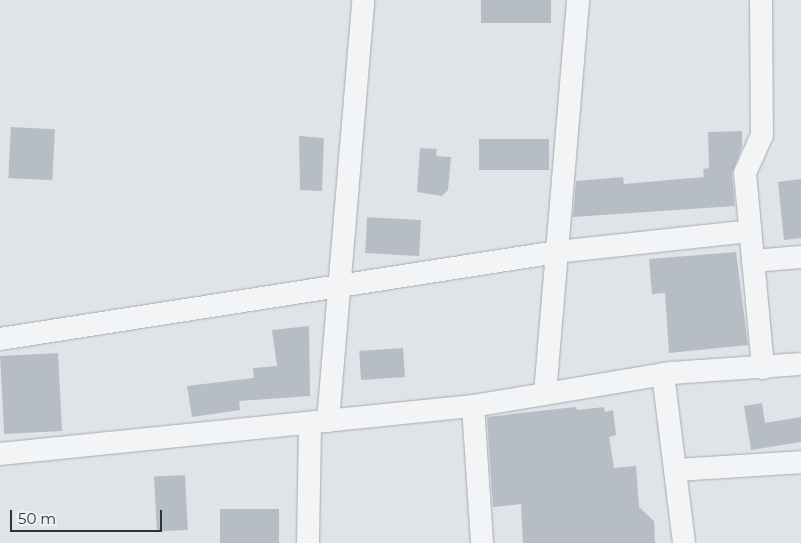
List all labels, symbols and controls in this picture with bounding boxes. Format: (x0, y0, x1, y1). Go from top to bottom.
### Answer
scale bar (12, 500, 165, 532)
text: 50 m (18, 509, 56, 528)

